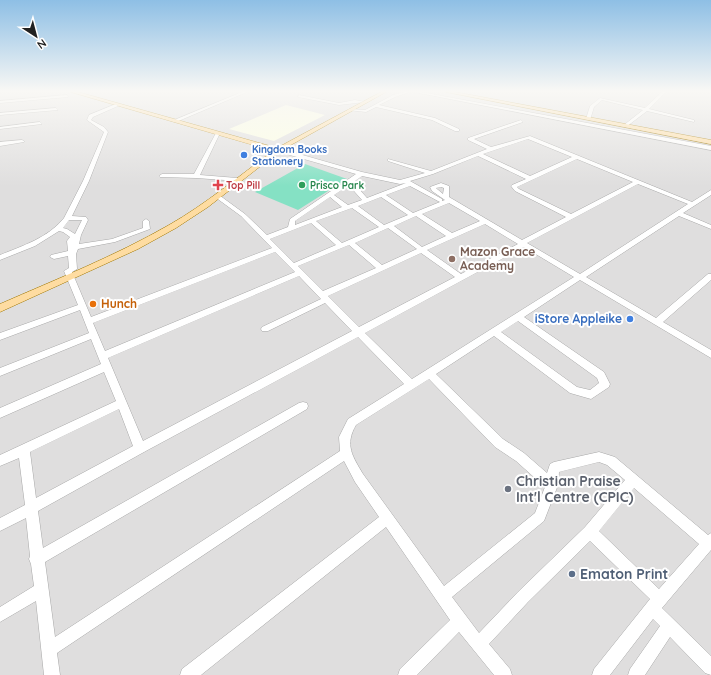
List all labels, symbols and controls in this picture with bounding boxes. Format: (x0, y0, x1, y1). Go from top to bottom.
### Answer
north arrow (16, 16, 56, 56)
text: N (34, 36, 49, 52)
place label: Kingdom Books Stationery (252, 143, 327, 168)
marker: Kingdom Books Stationery (239, 150, 249, 160)
place label: Top Pill (226, 179, 260, 192)
place label: Prisco Park (310, 179, 364, 192)
marker: Top Pill (213, 180, 223, 190)
marker: Prisco Park (297, 180, 307, 190)
place label: Mazon Grace Academy (460, 244, 535, 273)
marker: Mazon Grace Academy (447, 254, 457, 264)
place label: Hunch (101, 296, 137, 311)
marker: Hunch (88, 299, 98, 309)
place label: iStore Appleike (535, 311, 622, 326)
marker: iStore Appleike (625, 314, 635, 324)
place label: Christian Praise Int'l Centre (CPIC) (516, 472, 634, 506)
marker: Christian Praise Int'l Centre (CPIC) (503, 484, 513, 494)
place label: Ematon Print (580, 565, 669, 583)
marker: Ematon Print (567, 569, 577, 579)

